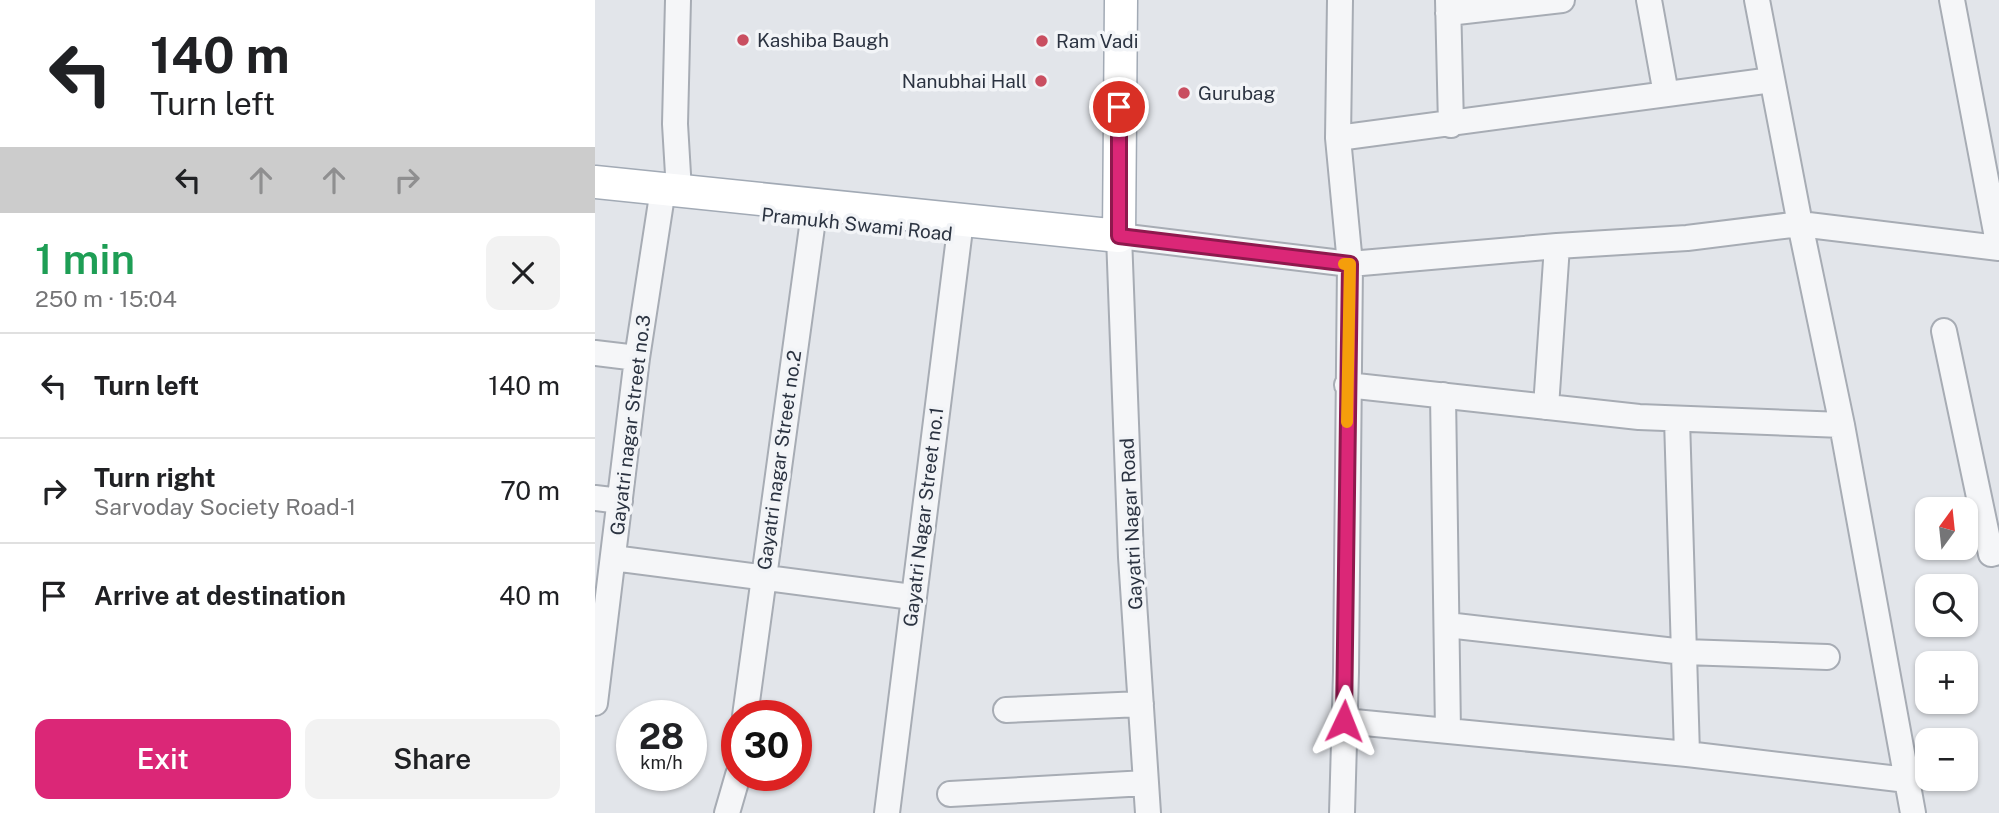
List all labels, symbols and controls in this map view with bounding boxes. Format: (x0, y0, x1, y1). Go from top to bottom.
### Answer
text: 140 m (150, 26, 290, 84)
icon: left (35, 28, 126, 119)
place label: Kashiba Baugh (757, 29, 889, 51)
place label: Ram Vadi (1056, 30, 1138, 52)
marker: Kashiba Baugh (735, 32, 751, 48)
marker: Ram Vadi (1034, 33, 1050, 49)
place label: Nanubhai Hall (902, 70, 1027, 92)
marker: Nanubhai Hall (1033, 73, 1049, 89)
pin (1089, 77, 1149, 137)
place label: Gurubag (1198, 82, 1275, 104)
text: Turn left (150, 85, 275, 122)
marker: Gurubag (1176, 85, 1192, 101)
icon: arrive (1100, 88, 1138, 126)
icon: left (169, 161, 207, 199)
icon: ahead (242, 161, 280, 199)
icon: ahead (315, 161, 353, 199)
icon: right (388, 161, 426, 199)
street label: Pramukh Swami Road (760, 203, 954, 245)
text: 1 min (35, 234, 135, 283)
button: close (486, 236, 560, 310)
text: 250 m · 15:04 (35, 285, 177, 312)
street label: Gayatri nagar Street no.3 (606, 314, 654, 536)
street label: Gayatri nagar Street no.2 (753, 349, 805, 571)
icon: left (35, 367, 73, 405)
text: Turn left (94, 370, 199, 401)
text: 140 m (488, 370, 560, 401)
street label: Gayatri Nagar Street no.1 (899, 406, 947, 628)
street label: Gayatri Nagar Road (1116, 437, 1146, 611)
text: Turn right (94, 462, 216, 493)
icon: right (35, 472, 73, 510)
text: 70 m (500, 475, 560, 506)
text: Sarvoday Society Road-1 (94, 493, 356, 520)
north arrow (1915, 497, 1977, 560)
map controls (1915, 497, 1978, 791)
button: search (1915, 574, 1978, 637)
icon: arrive (35, 577, 73, 615)
text: Arrive at destination (94, 580, 346, 611)
text: 40 m (499, 580, 560, 611)
button: + (1915, 651, 1978, 714)
position arrow (1307, 684, 1381, 758)
speed limit sign: 30 (721, 700, 812, 791)
text: 28 (639, 716, 684, 757)
button: Exit (35, 719, 291, 799)
button: Share (305, 719, 560, 799)
button: − (1915, 728, 1978, 791)
text: km/h (640, 752, 683, 773)

